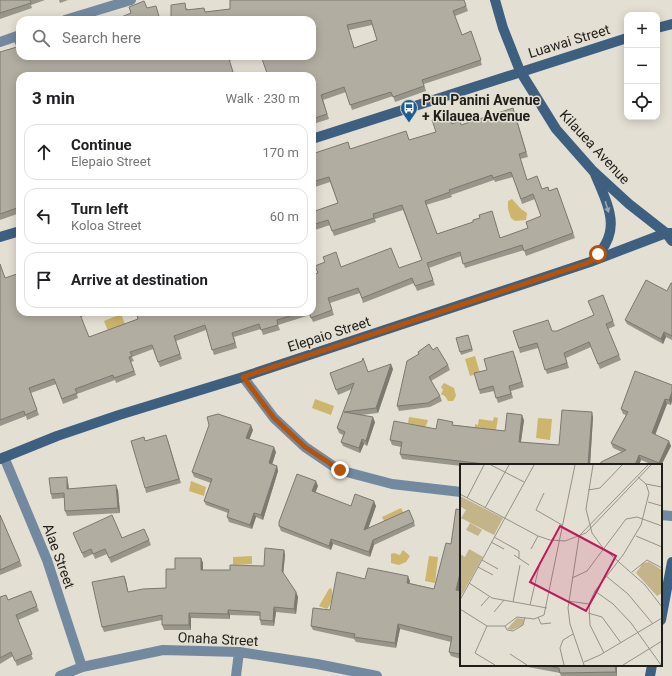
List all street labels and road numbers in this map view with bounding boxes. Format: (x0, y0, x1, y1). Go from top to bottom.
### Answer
street label: Luawai Street (526, 21, 612, 61)
street label: Kilauea Avenue (557, 107, 633, 187)
street label: Elepaio Street (286, 313, 373, 355)
street label: Alae Street (40, 521, 78, 591)
street label: Onaha Street (177, 629, 259, 649)

